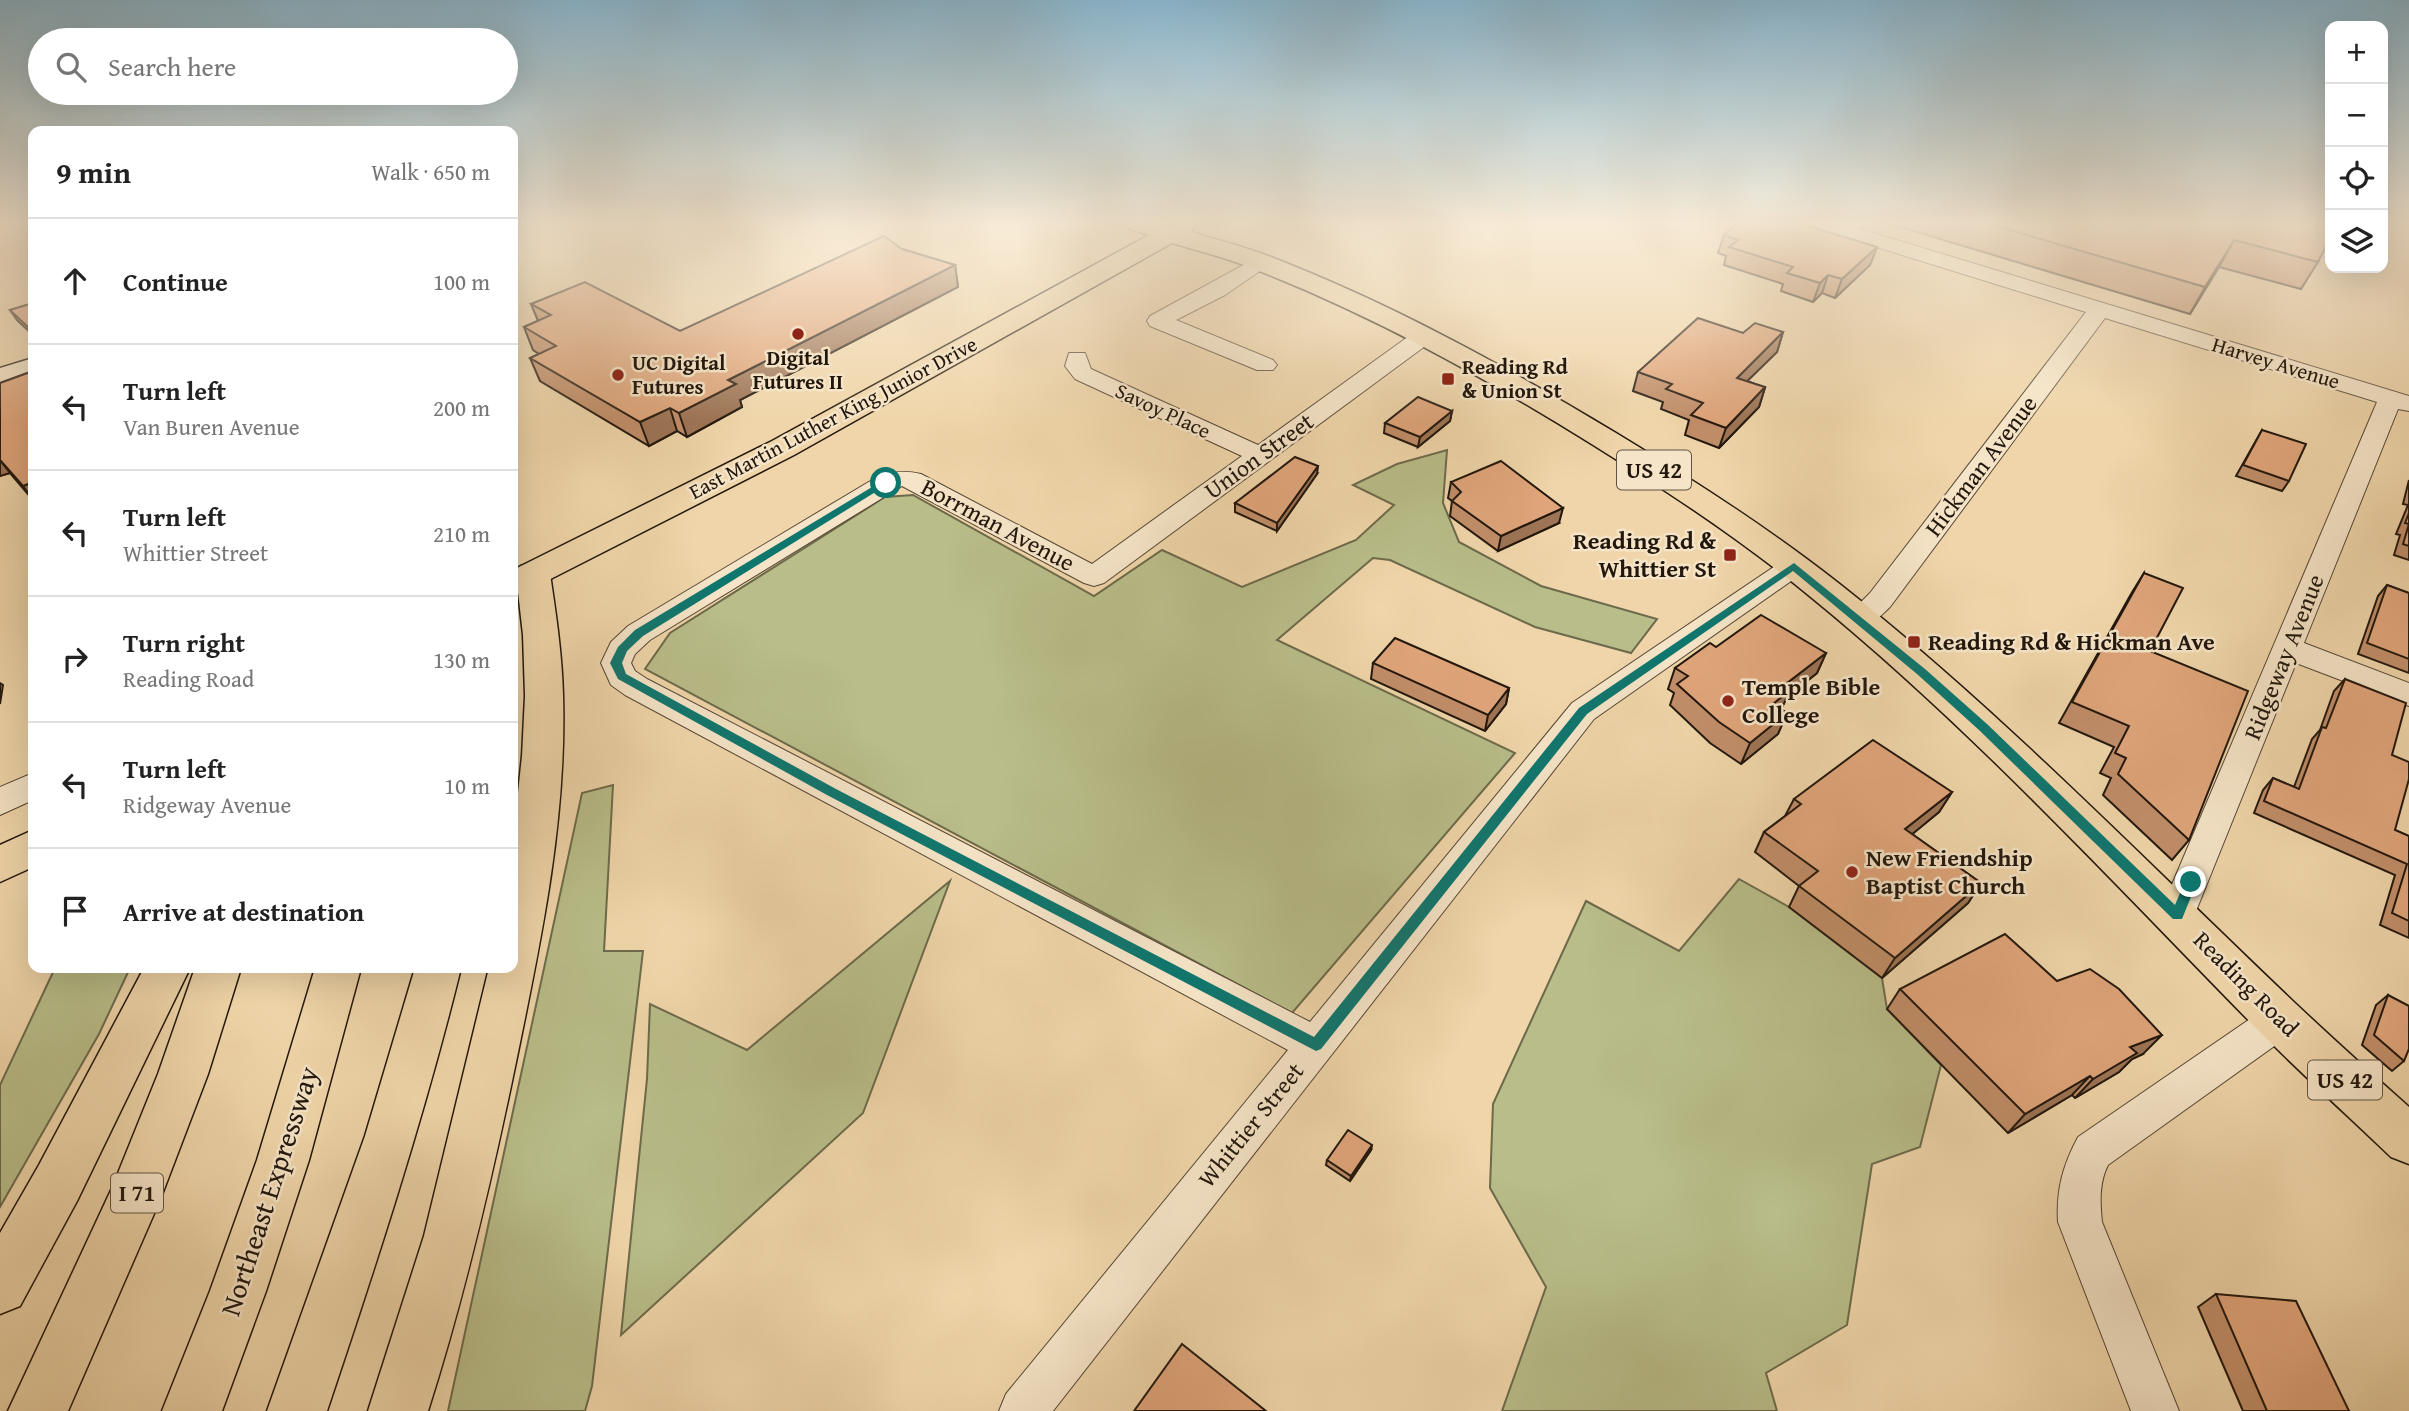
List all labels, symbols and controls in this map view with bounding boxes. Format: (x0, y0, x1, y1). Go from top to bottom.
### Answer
map controls (2325, 21, 2388, 273)
button: + (2325, 21, 2388, 84)
search box (28, 28, 518, 105)
text: Search here (108, 47, 236, 86)
icon: search (52, 48, 90, 86)
button: − (2325, 84, 2388, 147)
button: locate (2325, 147, 2388, 210)
text: 9 min (56, 150, 131, 194)
text: Walk · 650 m (371, 155, 490, 188)
button: layers (2325, 210, 2388, 273)
icon: ahead (56, 262, 94, 300)
text: Continue (123, 262, 228, 301)
text: 100 m (433, 265, 490, 298)
marker: Digital Futures II (790, 326, 806, 342)
street label: East Martin Luther King Junior Drive (683, 328, 982, 507)
street label: Harvey Avenue (2209, 328, 2344, 397)
place label: Digital Futures II (753, 342, 843, 397)
place label: UC Digital Futures (632, 347, 726, 402)
place label: Reading Rd & Union St (1462, 351, 1568, 406)
marker: UC Digital Futures (610, 367, 626, 383)
text: Turn left (123, 371, 226, 410)
marker: Reading Rd & Union St (1440, 371, 1456, 387)
street label: Savoy Place (1110, 375, 1216, 446)
icon: left (56, 388, 94, 426)
street label: Hickman Avenue (1916, 388, 2045, 544)
text: 200 m (433, 391, 490, 424)
street label: Union Street (1197, 404, 1321, 507)
text: Van Buren Avenue (123, 410, 300, 443)
road number: US 42 (1617, 450, 1691, 490)
route start (870, 467, 901, 498)
street label: Borrman Avenue (915, 469, 1081, 580)
text: Turn left (123, 497, 226, 536)
icon: left (56, 514, 94, 552)
text: 210 m (433, 517, 490, 550)
place label: Reading Rd & Whittier St (1573, 523, 1716, 586)
text: Whittier Street (123, 536, 268, 569)
marker: Reading Rd & Whittier St (1722, 547, 1738, 563)
street label: Ridgeway Avenue (2234, 569, 2333, 745)
text: Turn right (123, 623, 245, 662)
place label: Reading Rd & Hickman Ave (1928, 624, 2215, 659)
marker: Reading Rd & Hickman Ave (1906, 634, 1922, 650)
icon: right (56, 640, 94, 678)
text: 130 m (433, 643, 490, 676)
text: Reading Road (123, 662, 254, 695)
place label: Temple Bible College (1742, 669, 1881, 732)
marker: Temple Bible College (1720, 693, 1736, 709)
text: Turn left (123, 749, 226, 788)
icon: left (56, 766, 94, 804)
text: 10 m (444, 769, 490, 802)
text: Ridgeway Avenue (123, 788, 291, 821)
place label: New Friendship Baptist Church (1866, 840, 2033, 903)
marker: New Friendship Baptist Church (1844, 864, 1860, 880)
route end (2175, 866, 2206, 897)
icon: arrive (56, 892, 94, 930)
text: Arrive at destination (123, 892, 364, 931)
street label: Reading Road (2186, 923, 2307, 1045)
street label: Whittier Street (1189, 1054, 1312, 1195)
road number: US 42 (2308, 1060, 2382, 1100)
street label: Northeast Expressway (209, 1061, 328, 1321)
road number: I 71 (111, 1174, 163, 1212)

